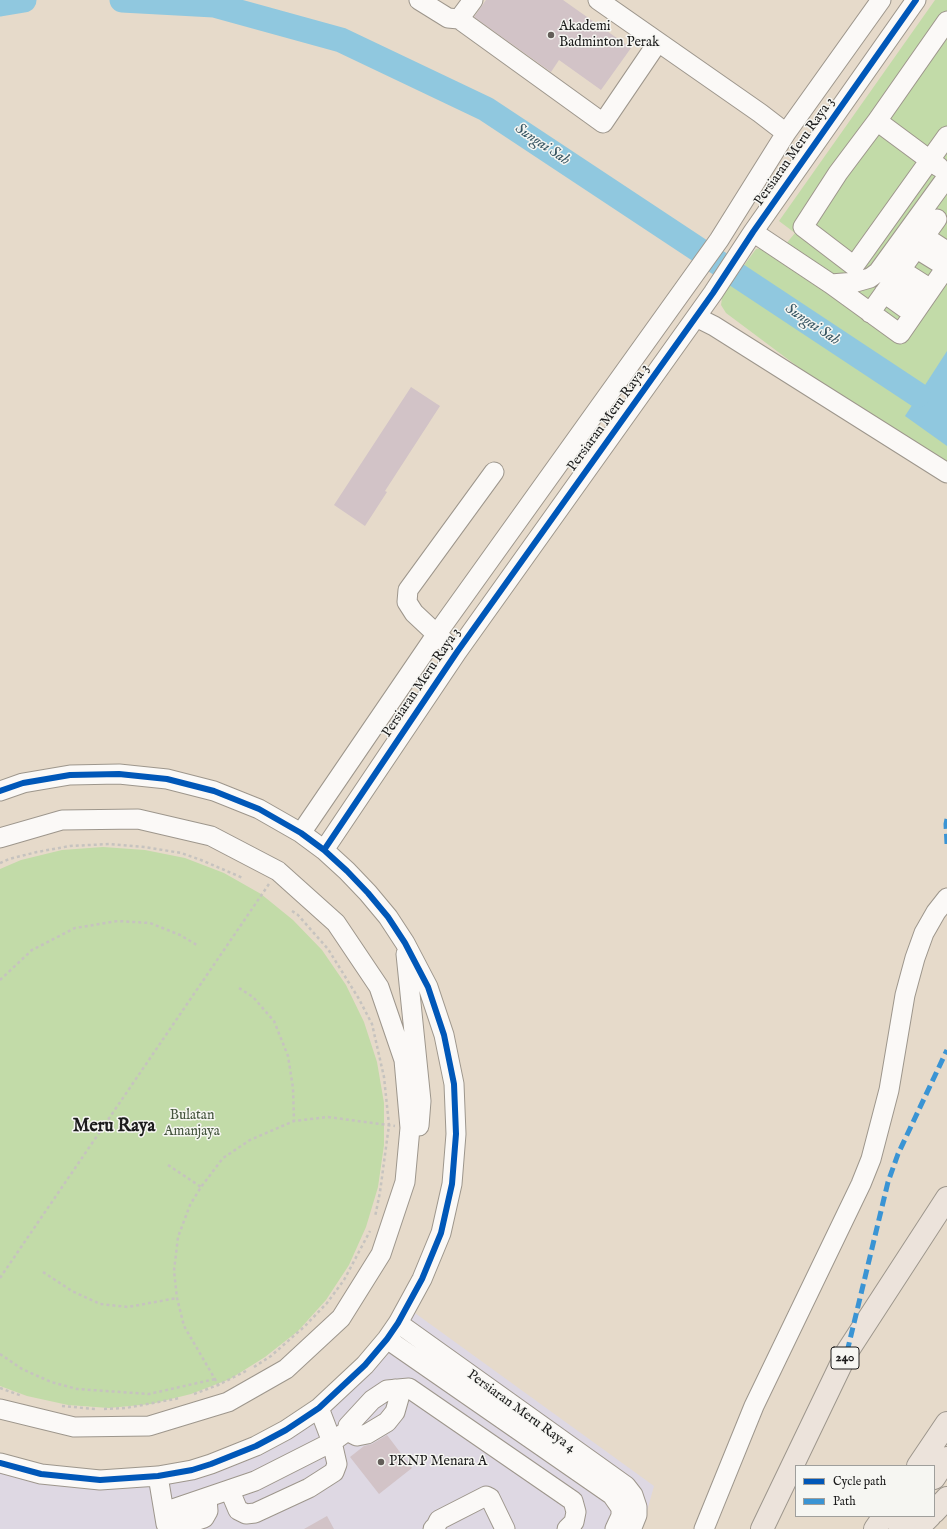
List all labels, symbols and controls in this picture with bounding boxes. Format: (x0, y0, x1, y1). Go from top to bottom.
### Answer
place label: Akademi Badminton Perak (559, 19, 660, 52)
marker: Akademi Badminton Perak (546, 30, 556, 40)
street label: Persiaran Meru Raya 3 (751, 95, 839, 209)
water label: Sungai Sah (511, 120, 573, 170)
water label: Sungai Sah (781, 300, 843, 350)
street label: Persiaran Meru Raya 3 (564, 361, 654, 475)
street label: Persiaran Meru Raya 3 (379, 625, 465, 741)
park label: Bulatan Amanjaya (164, 1108, 220, 1140)
district label: Meru Raya (73, 1116, 155, 1138)
road number: 240 (831, 1347, 859, 1369)
street label: Persiaran Meru Raya 4 (463, 1367, 579, 1457)
place label: PKNP Menara A (389, 1454, 487, 1470)
marker: PKNP Menara A (376, 1457, 386, 1467)
legend (795, 1465, 935, 1517)
text: Cycle path (833, 1474, 886, 1489)
text: Path (833, 1494, 856, 1509)

